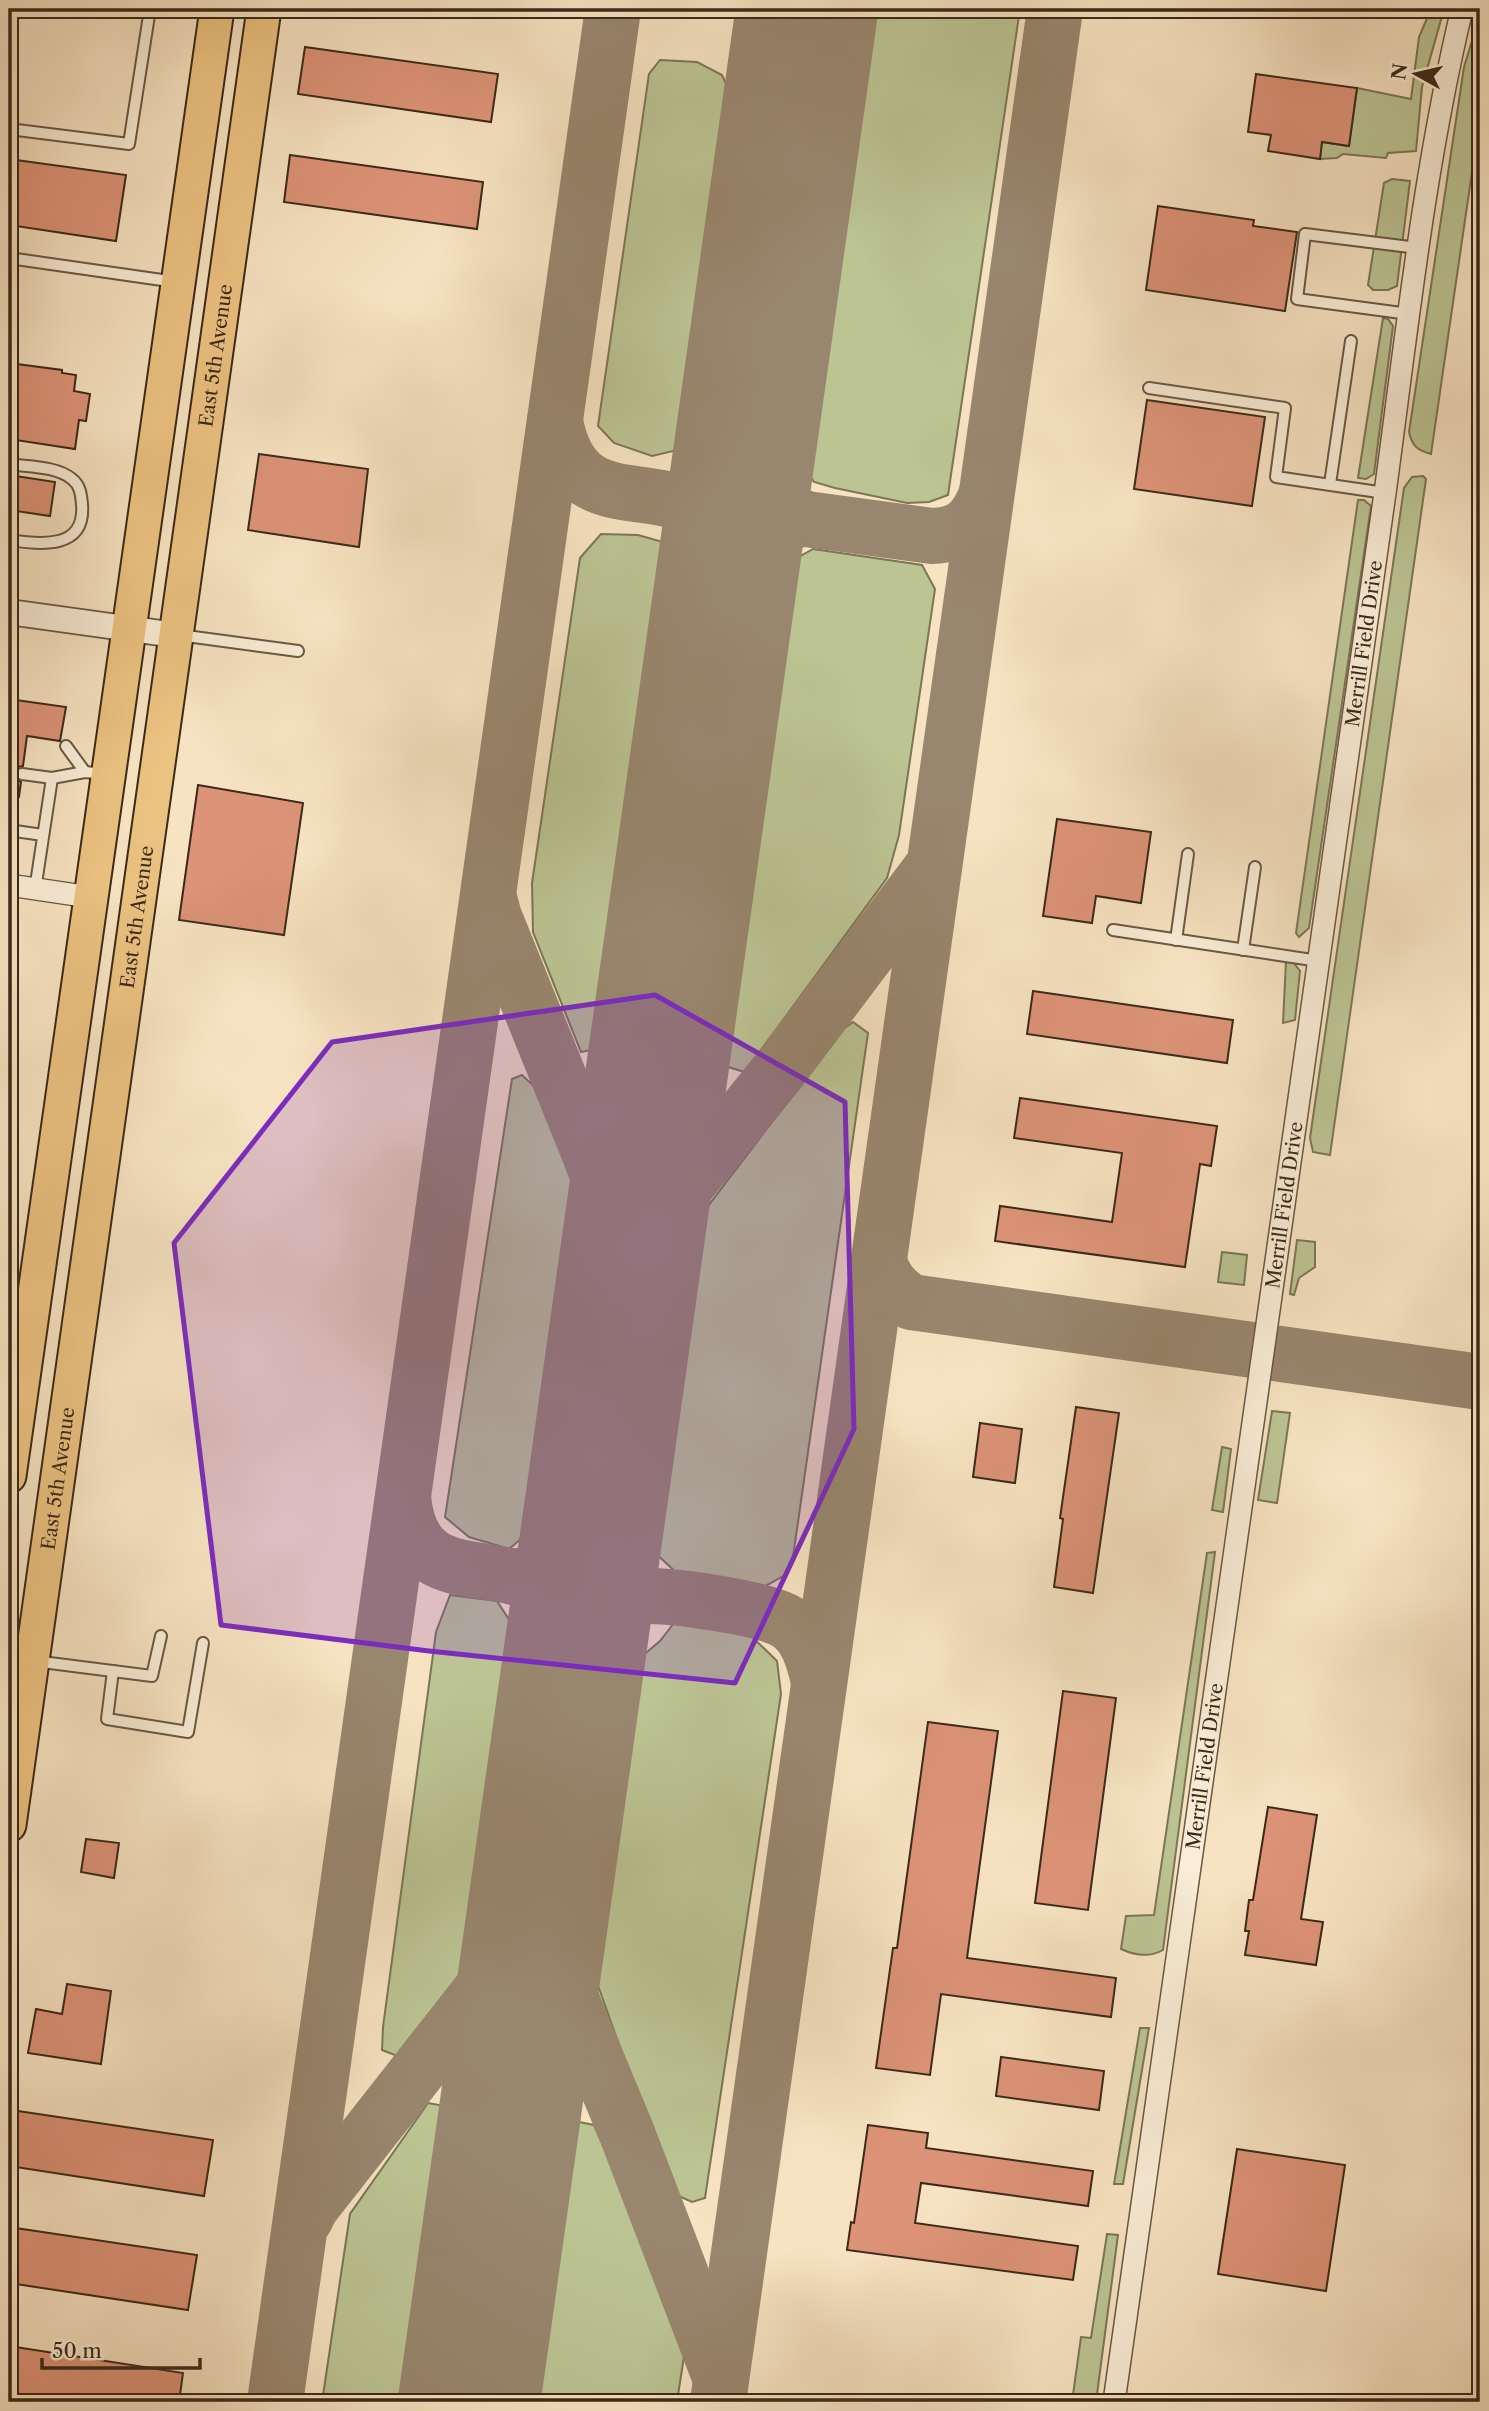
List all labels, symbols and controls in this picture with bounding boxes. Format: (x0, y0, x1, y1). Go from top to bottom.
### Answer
north arrow (1380, 38, 1450, 108)
text: N (1387, 62, 1412, 81)
street label: East 5th Avenue (194, 283, 237, 428)
street label: Merrill Field Drive (1341, 559, 1387, 729)
street label: East 5th Avenue (116, 844, 158, 990)
street label: Merrill Field Drive (1261, 1120, 1308, 1290)
street label: East 5th Avenue (37, 1406, 80, 1551)
street label: Merrill Field Drive (1182, 1682, 1228, 1851)
scale bar (42, 2327, 200, 2371)
text: 50 m (52, 2338, 102, 2363)

